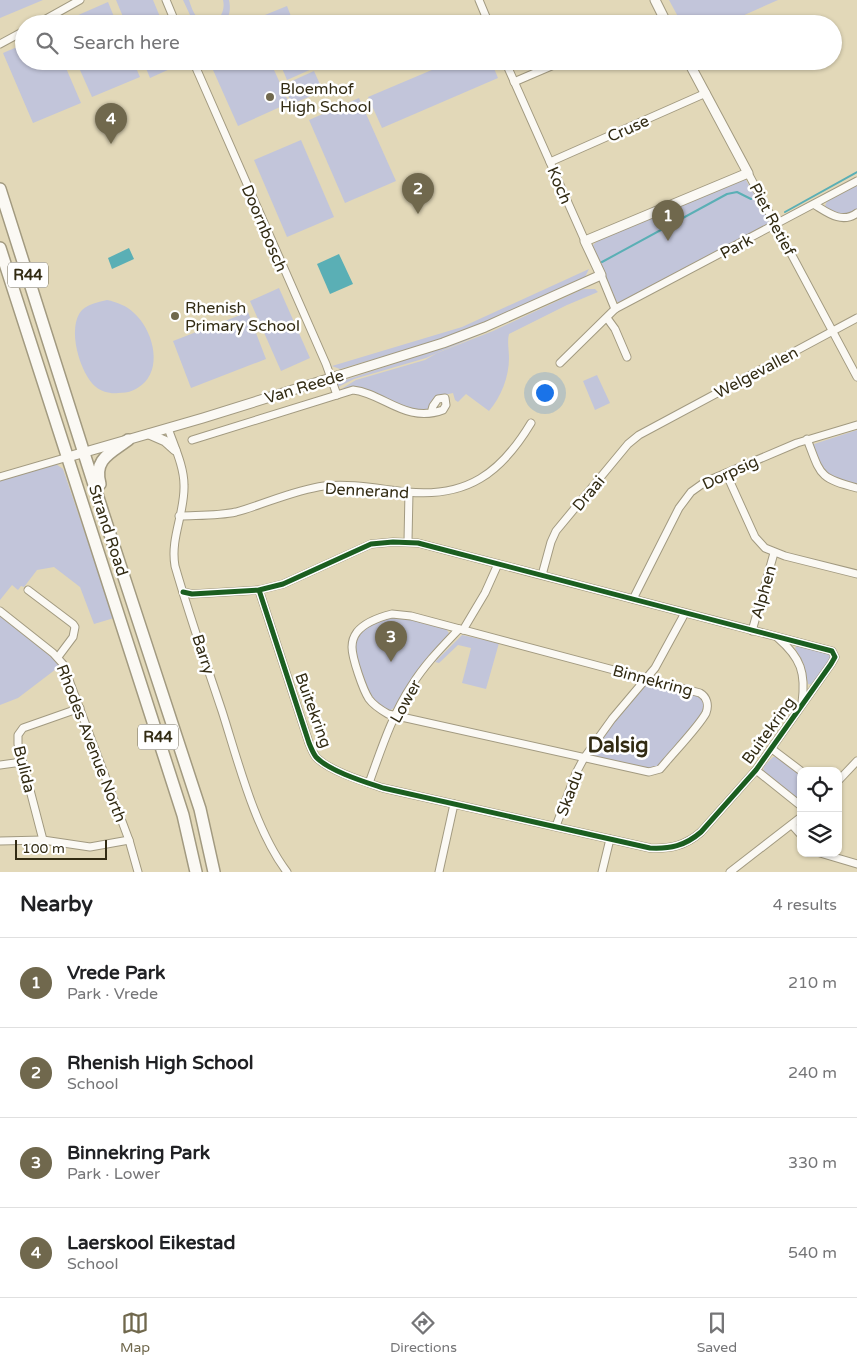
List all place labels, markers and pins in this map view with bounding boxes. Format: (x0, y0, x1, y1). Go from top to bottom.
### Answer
place label: Bloemhof High School (280, 79, 371, 117)
marker: Bloemhof High School (264, 91, 276, 103)
pin: 4 (95, 103, 127, 144)
pin: 2 (402, 173, 434, 214)
pin: 1 (652, 200, 684, 241)
place label: Rhenish Primary School (185, 298, 300, 336)
marker: Rhenish Primary School (169, 310, 181, 322)
pin: 3 (375, 621, 407, 662)

